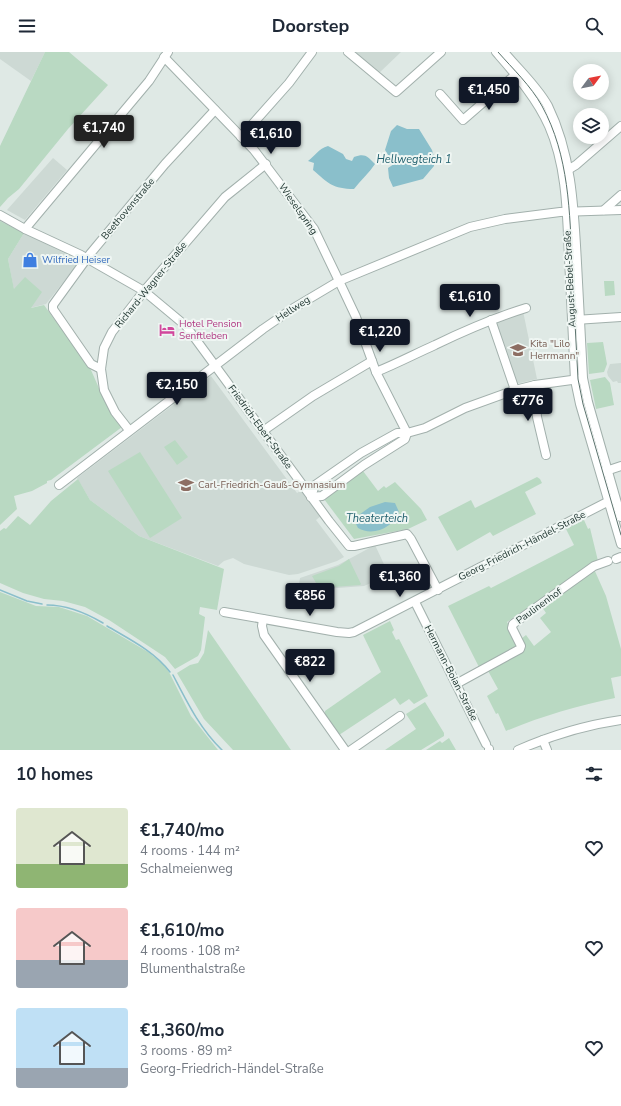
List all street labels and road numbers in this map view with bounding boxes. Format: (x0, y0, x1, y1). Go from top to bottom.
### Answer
street label: Beethovenstraße (98, 175, 158, 243)
street label: Wieselspring (275, 180, 321, 238)
street label: August-Bebel-Straße (560, 230, 580, 328)
street label: Richard-Wagner-Straße (112, 239, 190, 331)
street label: Hellweg (273, 293, 313, 325)
street label: Friedrich-Ebert-Straße (225, 382, 295, 472)
street label: Georg-Friedrich-Händel-Straße (456, 508, 588, 584)
street label: Paulinenhof (513, 584, 565, 627)
street label: Hermann-Boian-Straße (421, 623, 481, 723)

